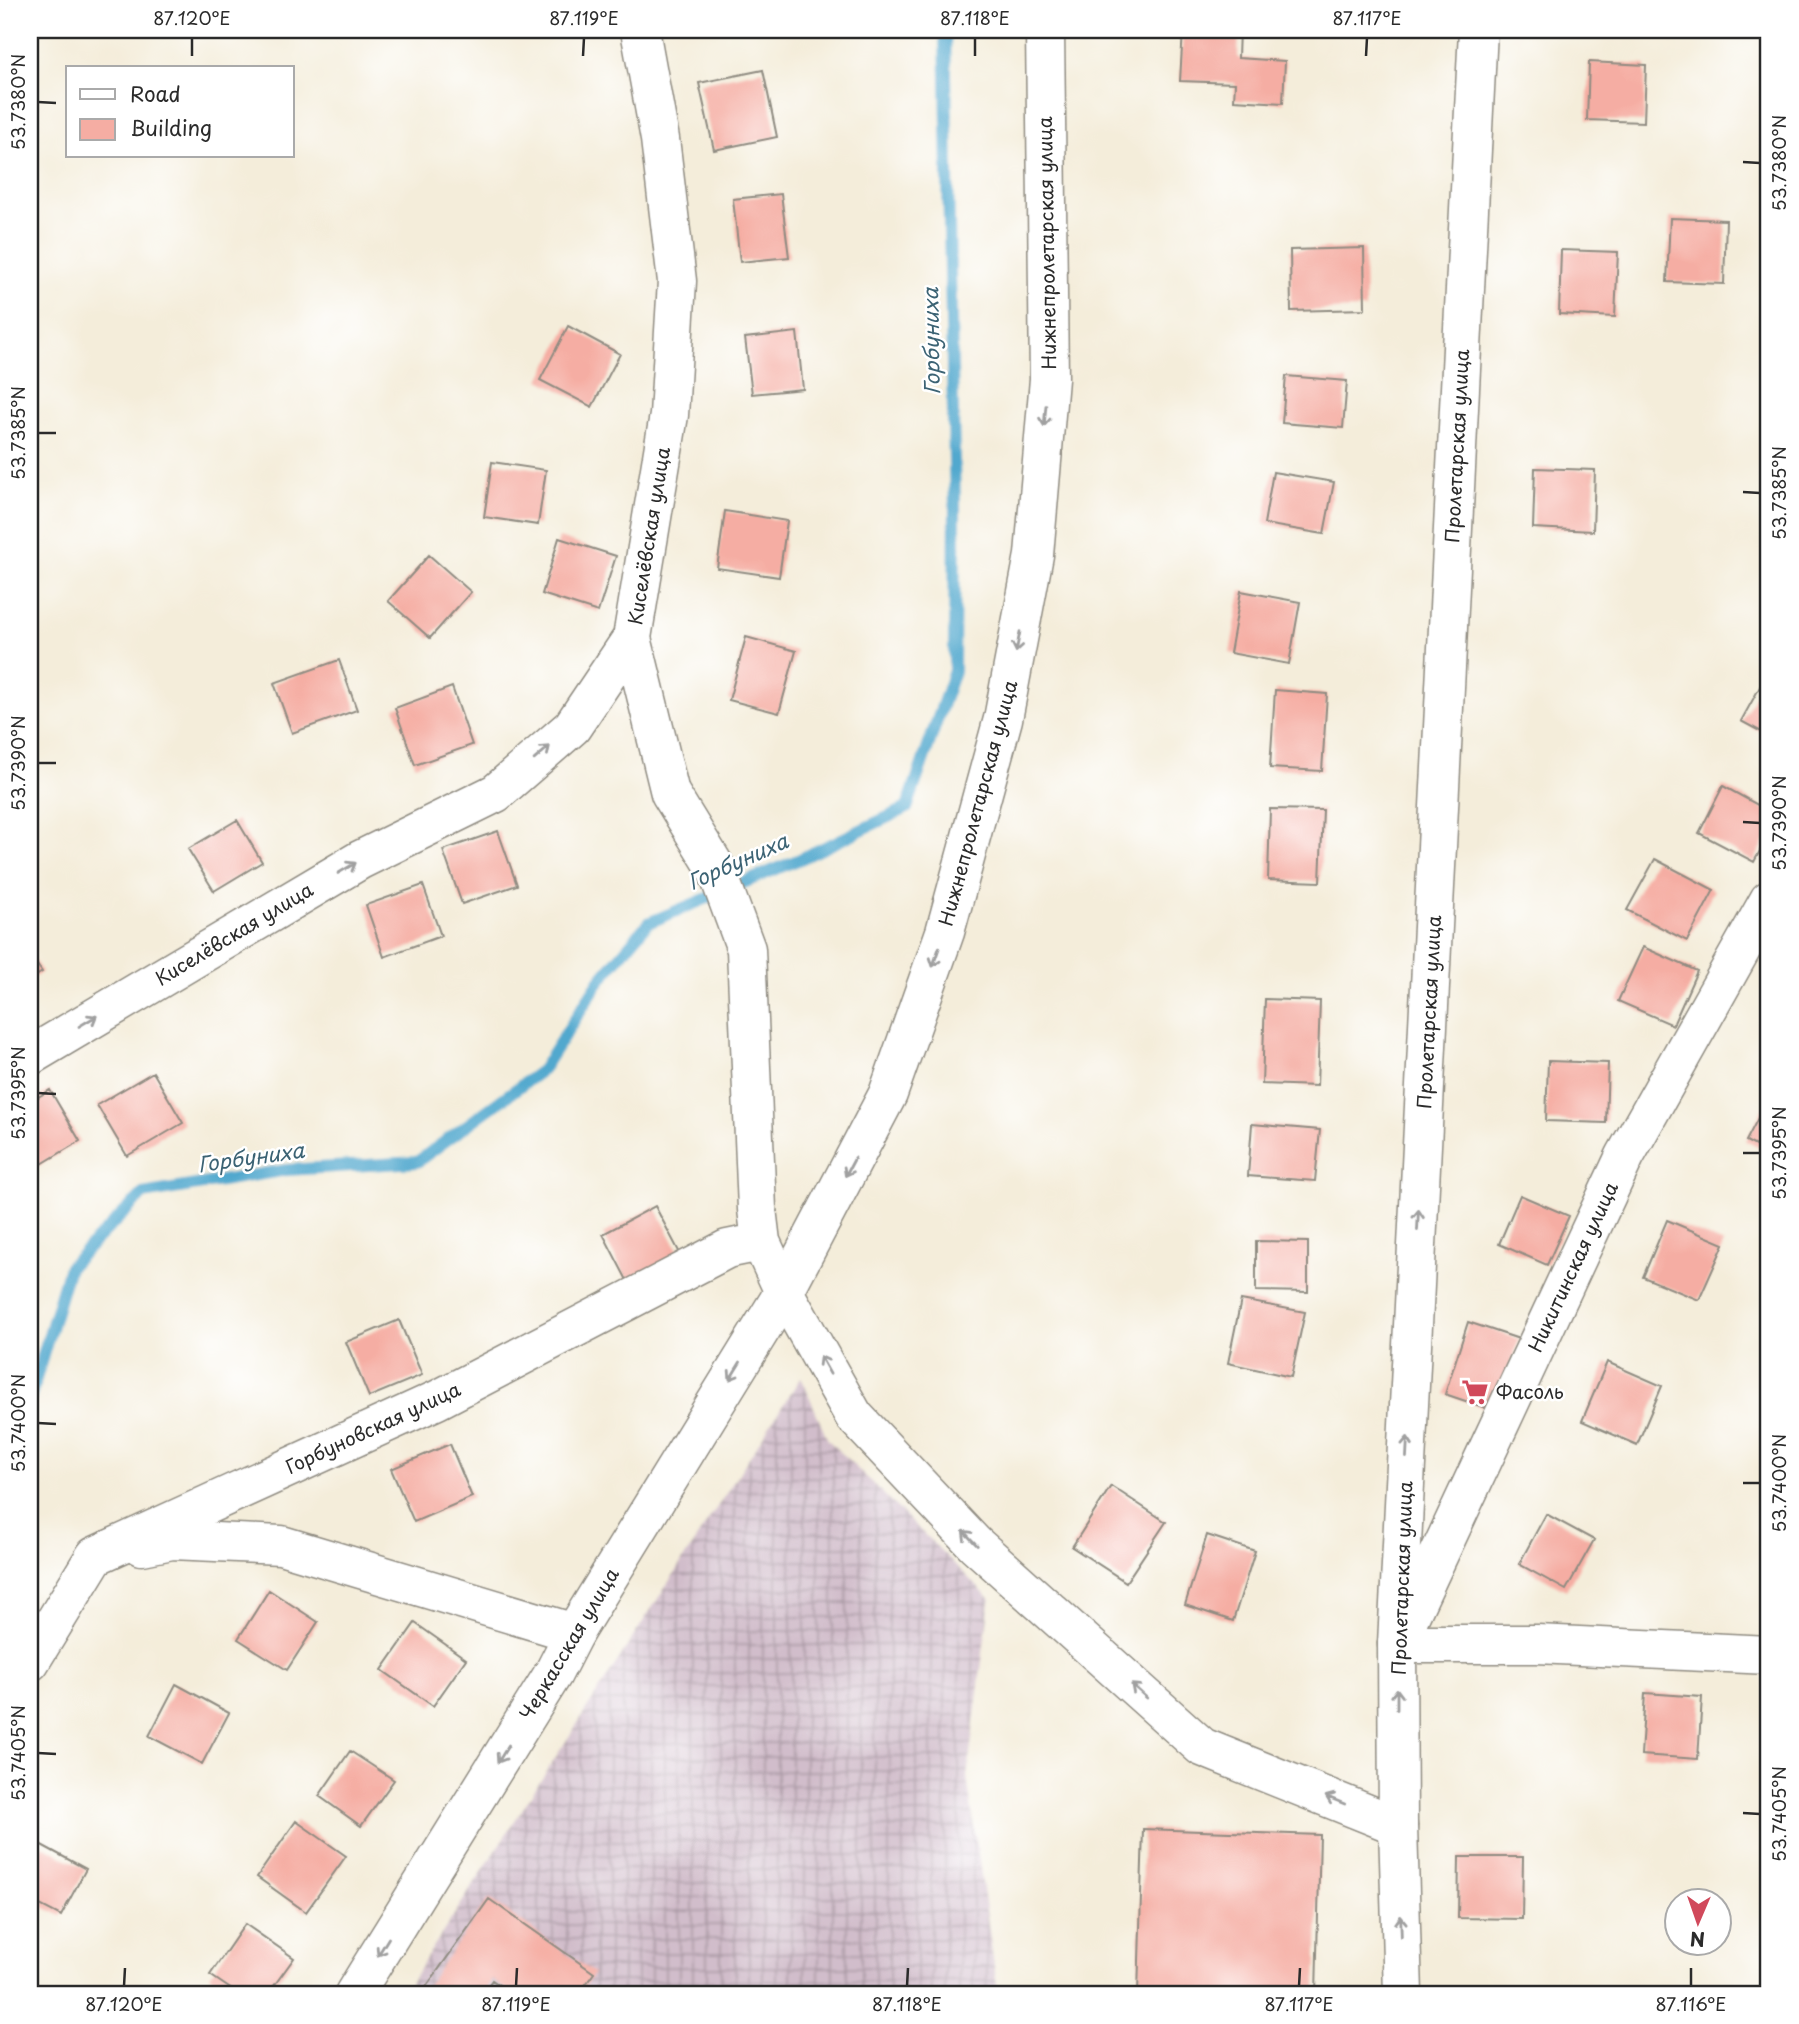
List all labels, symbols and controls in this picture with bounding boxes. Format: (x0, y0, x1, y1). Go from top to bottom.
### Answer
text: 87.120°E (153, 4, 231, 31)
text: 87.119°E (549, 4, 619, 31)
text: 87.118°E (940, 4, 1010, 31)
text: 87.117°E (1332, 4, 1402, 31)
text: 53.7380°N (4, 54, 31, 150)
legend (66, 66, 294, 158)
text: Road (130, 77, 181, 109)
text: Building (130, 111, 212, 143)
text: 53.7380°N (1765, 115, 1792, 211)
street label: Нижнепролетарская улица (1030, 116, 1062, 370)
water label: Горбуниха (913, 286, 947, 395)
street label: Пролетарская улица (1437, 348, 1475, 544)
text: 53.7385°N (4, 386, 31, 480)
one-way arrow (1038, 405, 1051, 427)
street label: Киселёвская улица (620, 445, 676, 627)
text: 53.7385°N (1765, 446, 1792, 540)
one-way arrow (1010, 630, 1024, 653)
street label: Нижнепролетарская улица (931, 677, 1023, 929)
text: 53.7390°N (4, 715, 31, 811)
one-way arrow (533, 745, 551, 761)
text: 53.7390°N (1765, 775, 1792, 871)
water label: Горбуниха (682, 823, 793, 897)
one-way arrow (337, 860, 357, 874)
street label: Киселёвская улица (149, 875, 318, 992)
street label: Пролетарская улица (1409, 914, 1447, 1110)
one-way arrow (929, 945, 941, 967)
one-way arrow (78, 1014, 98, 1028)
text: 53.7395°N (4, 1046, 31, 1140)
text: 53.7395°N (1765, 1106, 1792, 1200)
water label: Горбуниха (195, 1133, 307, 1179)
one-way arrow (842, 1156, 856, 1176)
street label: Никитинская улица (1520, 1177, 1624, 1356)
one-way arrow (1412, 1208, 1425, 1231)
one-way arrow (818, 1355, 832, 1375)
one-way arrow (728, 1361, 742, 1381)
text: 53.7400°N (4, 1374, 31, 1472)
street label: Горбуновская улица (280, 1374, 465, 1480)
supermarket icon: Фасоль (1460, 1377, 1490, 1407)
place label: Фасоль (1496, 1377, 1564, 1405)
text: 53.7400°N (1765, 1434, 1792, 1532)
one-way arrow (1401, 1436, 1414, 1459)
street label: Пролетарская улица (1384, 1480, 1418, 1675)
one-way arrow (961, 1530, 978, 1547)
street label: Черкасская улица (512, 1562, 625, 1725)
one-way arrow (1131, 1682, 1148, 1699)
one-way arrow (1390, 1687, 1404, 1710)
text: 53.7405°N (4, 1705, 31, 1801)
one-way arrow (496, 1744, 510, 1764)
text: 53.7405°N (1765, 1766, 1792, 1862)
one-way arrow (1324, 1793, 1346, 1806)
north arrow (1662, 1888, 1732, 1958)
one-way arrow (1394, 1915, 1407, 1938)
text: N (1689, 1926, 1705, 1954)
one-way arrow (376, 1937, 390, 1957)
text: 87.120°E (85, 1990, 163, 2017)
text: 87.119°E (481, 1990, 551, 2017)
text: 87.118°E (872, 1990, 942, 2017)
text: 87.117°E (1264, 1990, 1334, 2017)
text: 87.116°E (1656, 1990, 1726, 2017)

